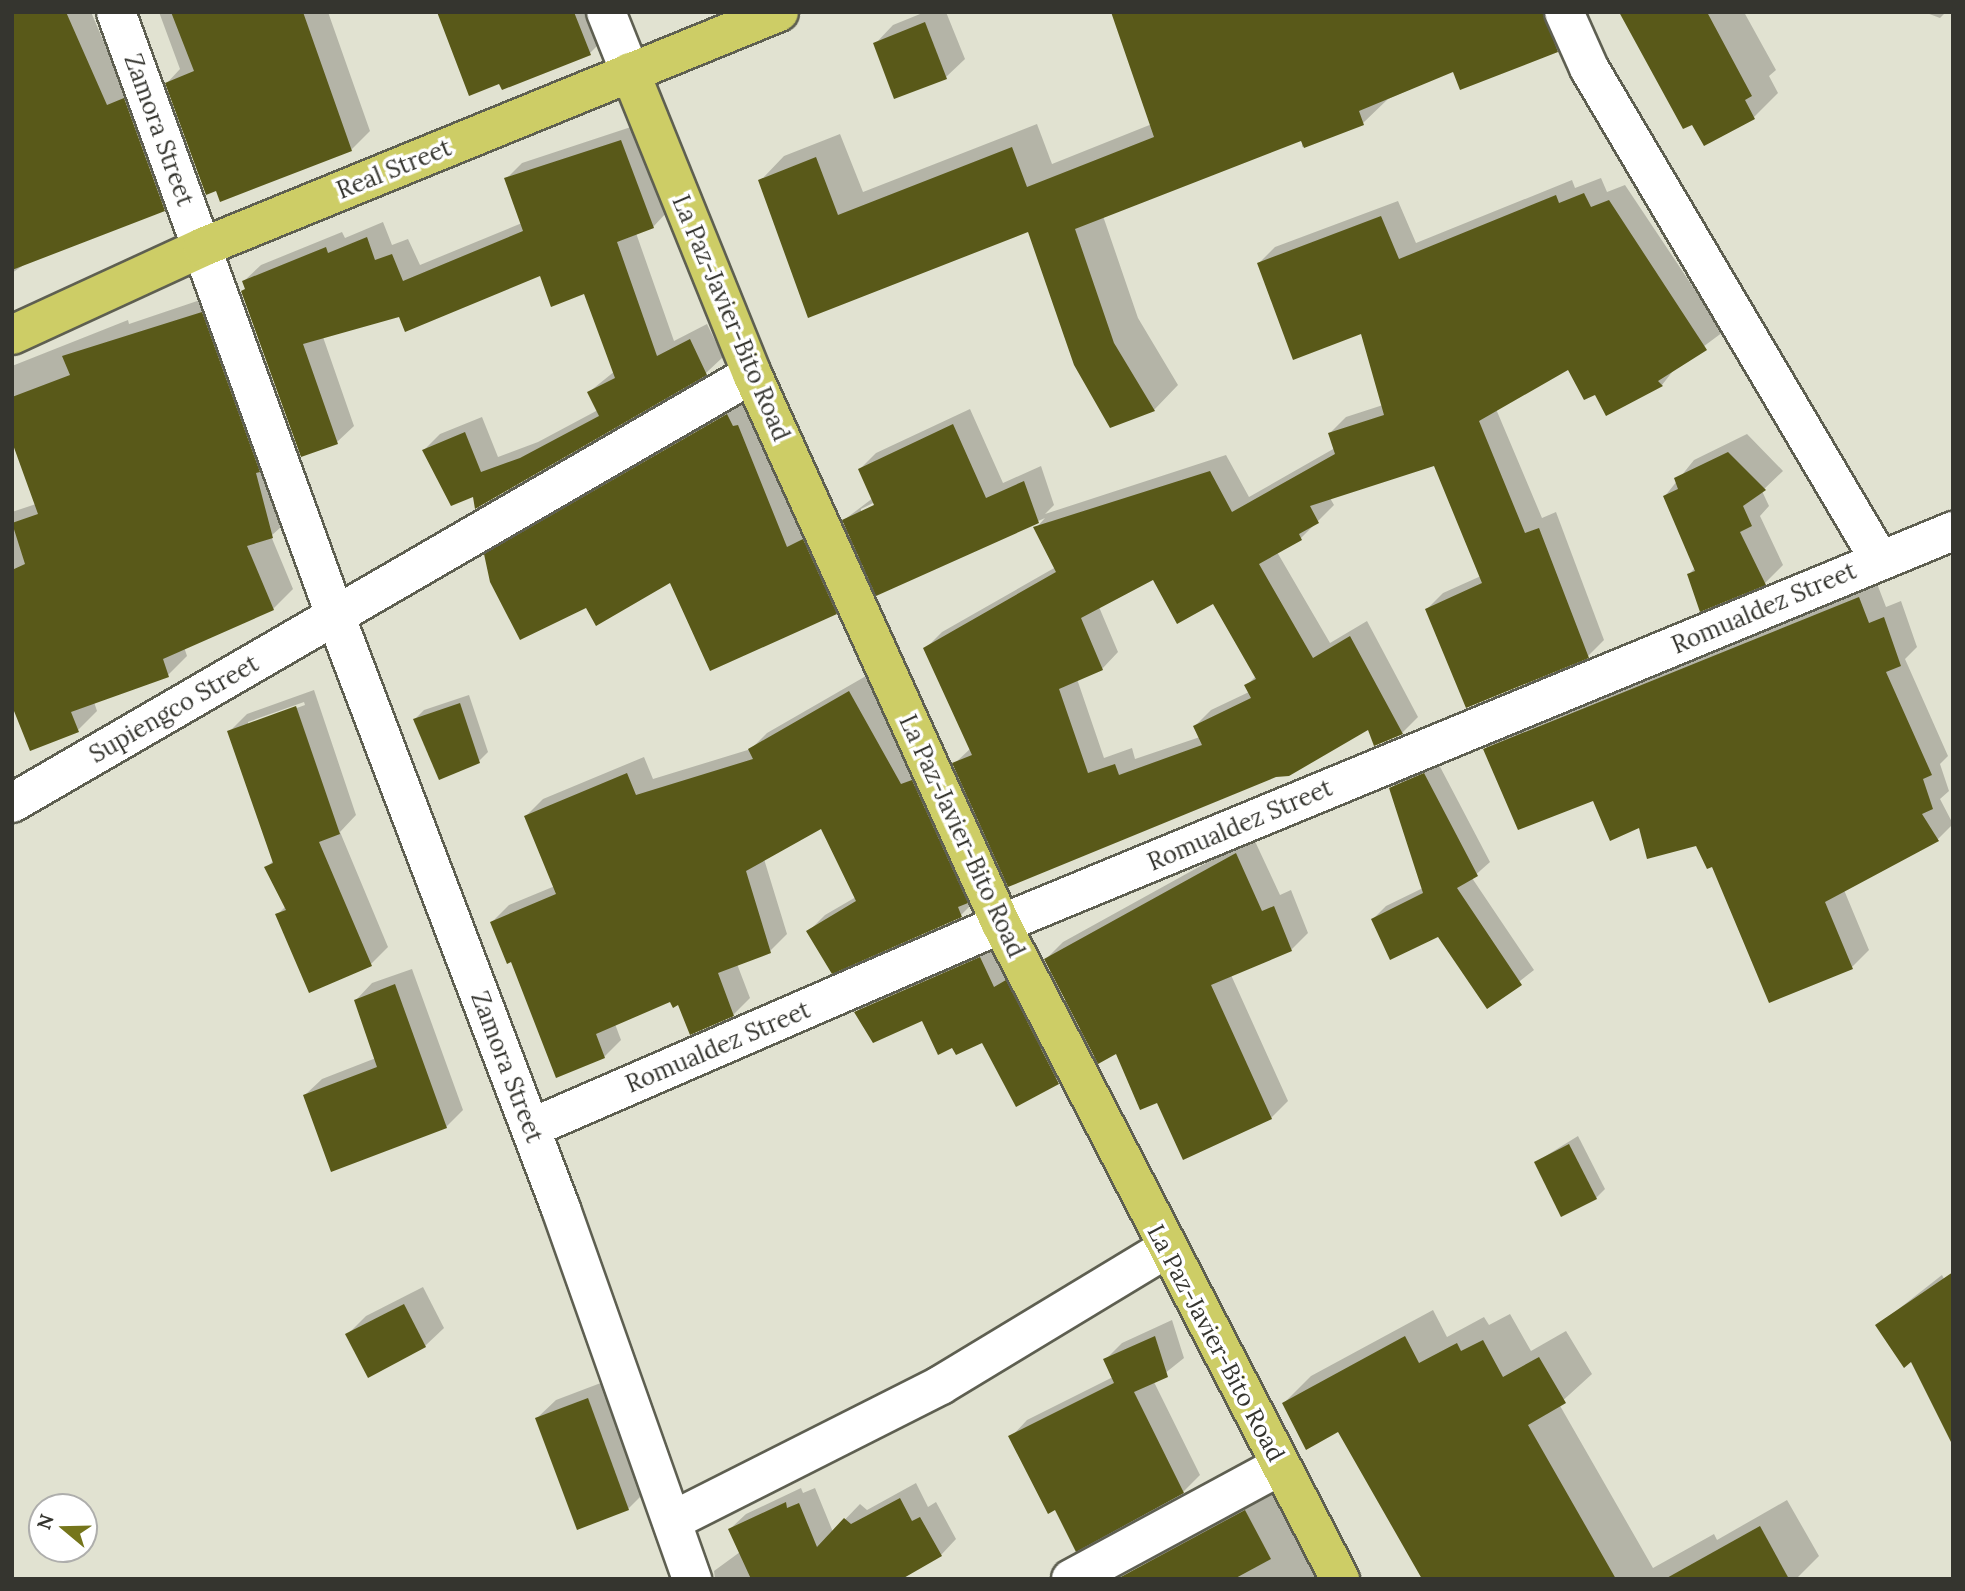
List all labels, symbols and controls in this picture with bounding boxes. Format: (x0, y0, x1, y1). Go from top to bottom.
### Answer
street label: Zamora Street (118, 50, 200, 210)
street label: Real Street (332, 133, 456, 205)
street label: La Paz-Javier-Bito Road (666, 191, 796, 445)
street label: Romualdez Street (1667, 556, 1861, 660)
street label: Supiengco Street (84, 649, 264, 769)
street label: La Paz-Javier-Bito Road (893, 710, 1031, 962)
street label: Romualdez Street (1143, 773, 1337, 877)
street label: Zamora Street (465, 987, 549, 1147)
street label: Romualdez Street (621, 995, 815, 1099)
street label: La Paz-Javier-Bito Road (1141, 1220, 1291, 1466)
north arrow (28, 1493, 98, 1563)
text: N (31, 1511, 59, 1533)

